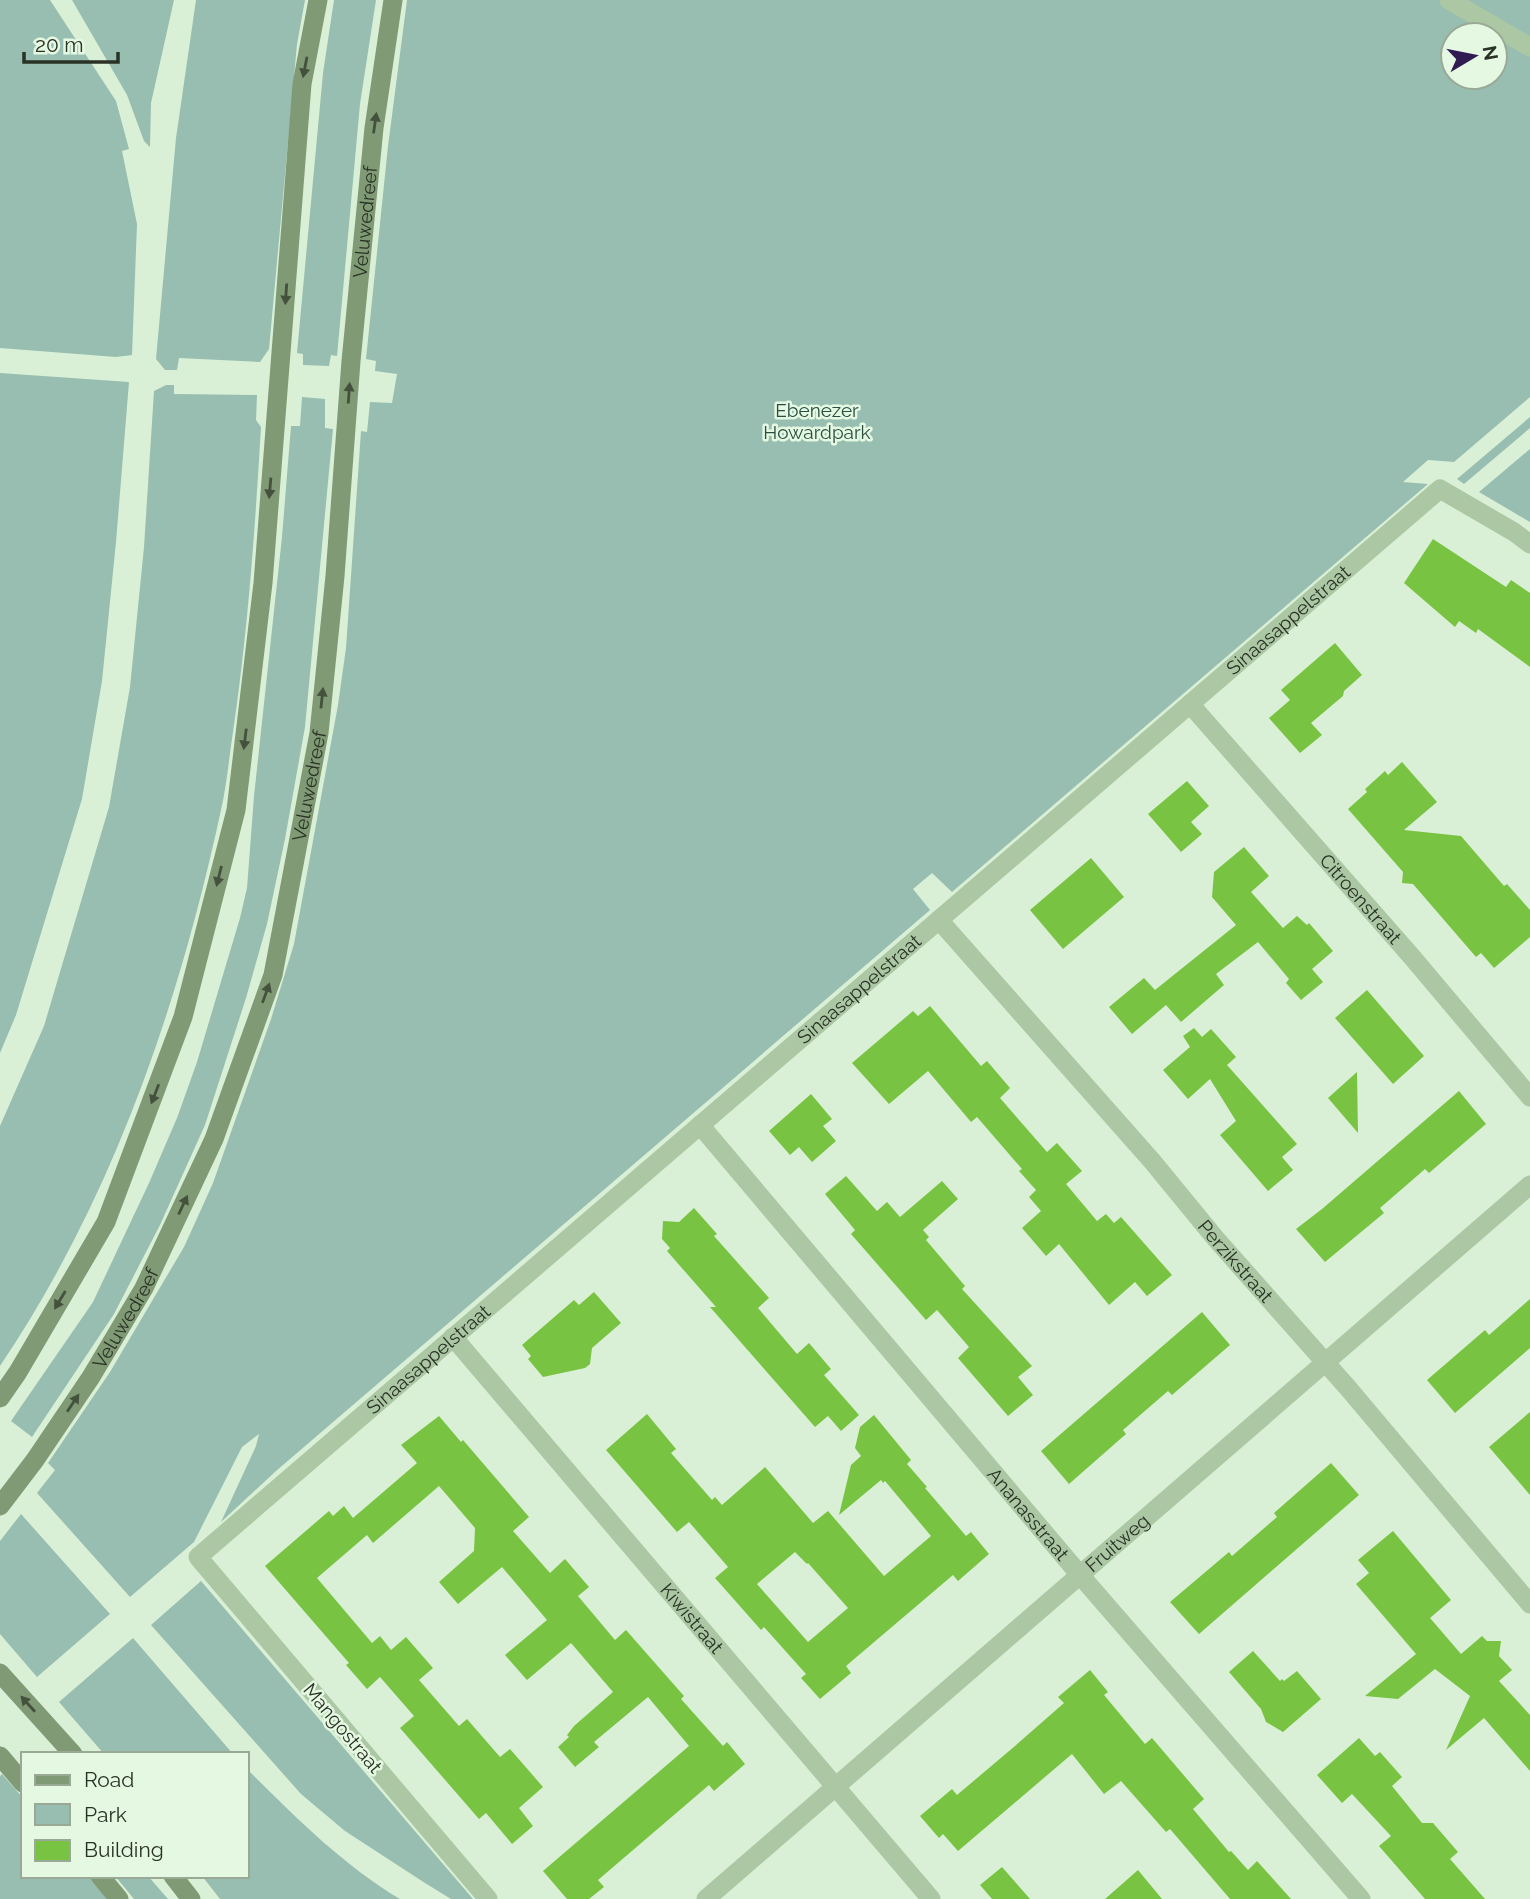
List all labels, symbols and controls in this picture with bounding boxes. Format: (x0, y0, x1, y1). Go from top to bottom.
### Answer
scale bar (24, 21, 119, 65)
north arrow (1439, 21, 1509, 91)
text: 20 m (35, 32, 83, 57)
text: N (1479, 44, 1503, 62)
one-way arrow (300, 56, 311, 78)
one-way arrow (369, 112, 380, 134)
street label: Veluwedreef (348, 164, 381, 279)
one-way arrow (280, 283, 291, 305)
one-way arrow (344, 382, 355, 404)
park label: Ebenezer Howardpark (763, 399, 871, 443)
one-way arrow (264, 477, 275, 499)
street label: Sinaasappelstraat (1222, 560, 1355, 679)
one-way arrow (317, 687, 328, 709)
one-way arrow (240, 728, 251, 750)
street label: Veluwedreef (288, 728, 330, 843)
street label: Citroenstraat (1315, 849, 1407, 949)
one-way arrow (214, 866, 224, 887)
street label: Sinaasappelstraat (793, 929, 926, 1048)
one-way arrow (261, 983, 272, 1004)
one-way arrow (149, 1084, 160, 1105)
one-way arrow (177, 1195, 189, 1215)
street label: Perzikstraat (1194, 1215, 1278, 1307)
street label: Veluwedreef (88, 1264, 163, 1372)
one-way arrow (54, 1291, 66, 1310)
street label: Sinaasappelstraat (362, 1299, 495, 1418)
one-way arrow (66, 1394, 80, 1412)
street label: Ananasstraat (983, 1463, 1074, 1565)
street label: Fruitweg (1081, 1509, 1153, 1576)
street label: Kiwistraat (656, 1579, 728, 1658)
street label: Mangostraat (299, 1679, 387, 1778)
one-way arrow (21, 1696, 37, 1713)
legend (21, 1752, 248, 1878)
text: Road (84, 1767, 134, 1792)
text: Park (84, 1802, 127, 1827)
text: Building (84, 1837, 164, 1862)

